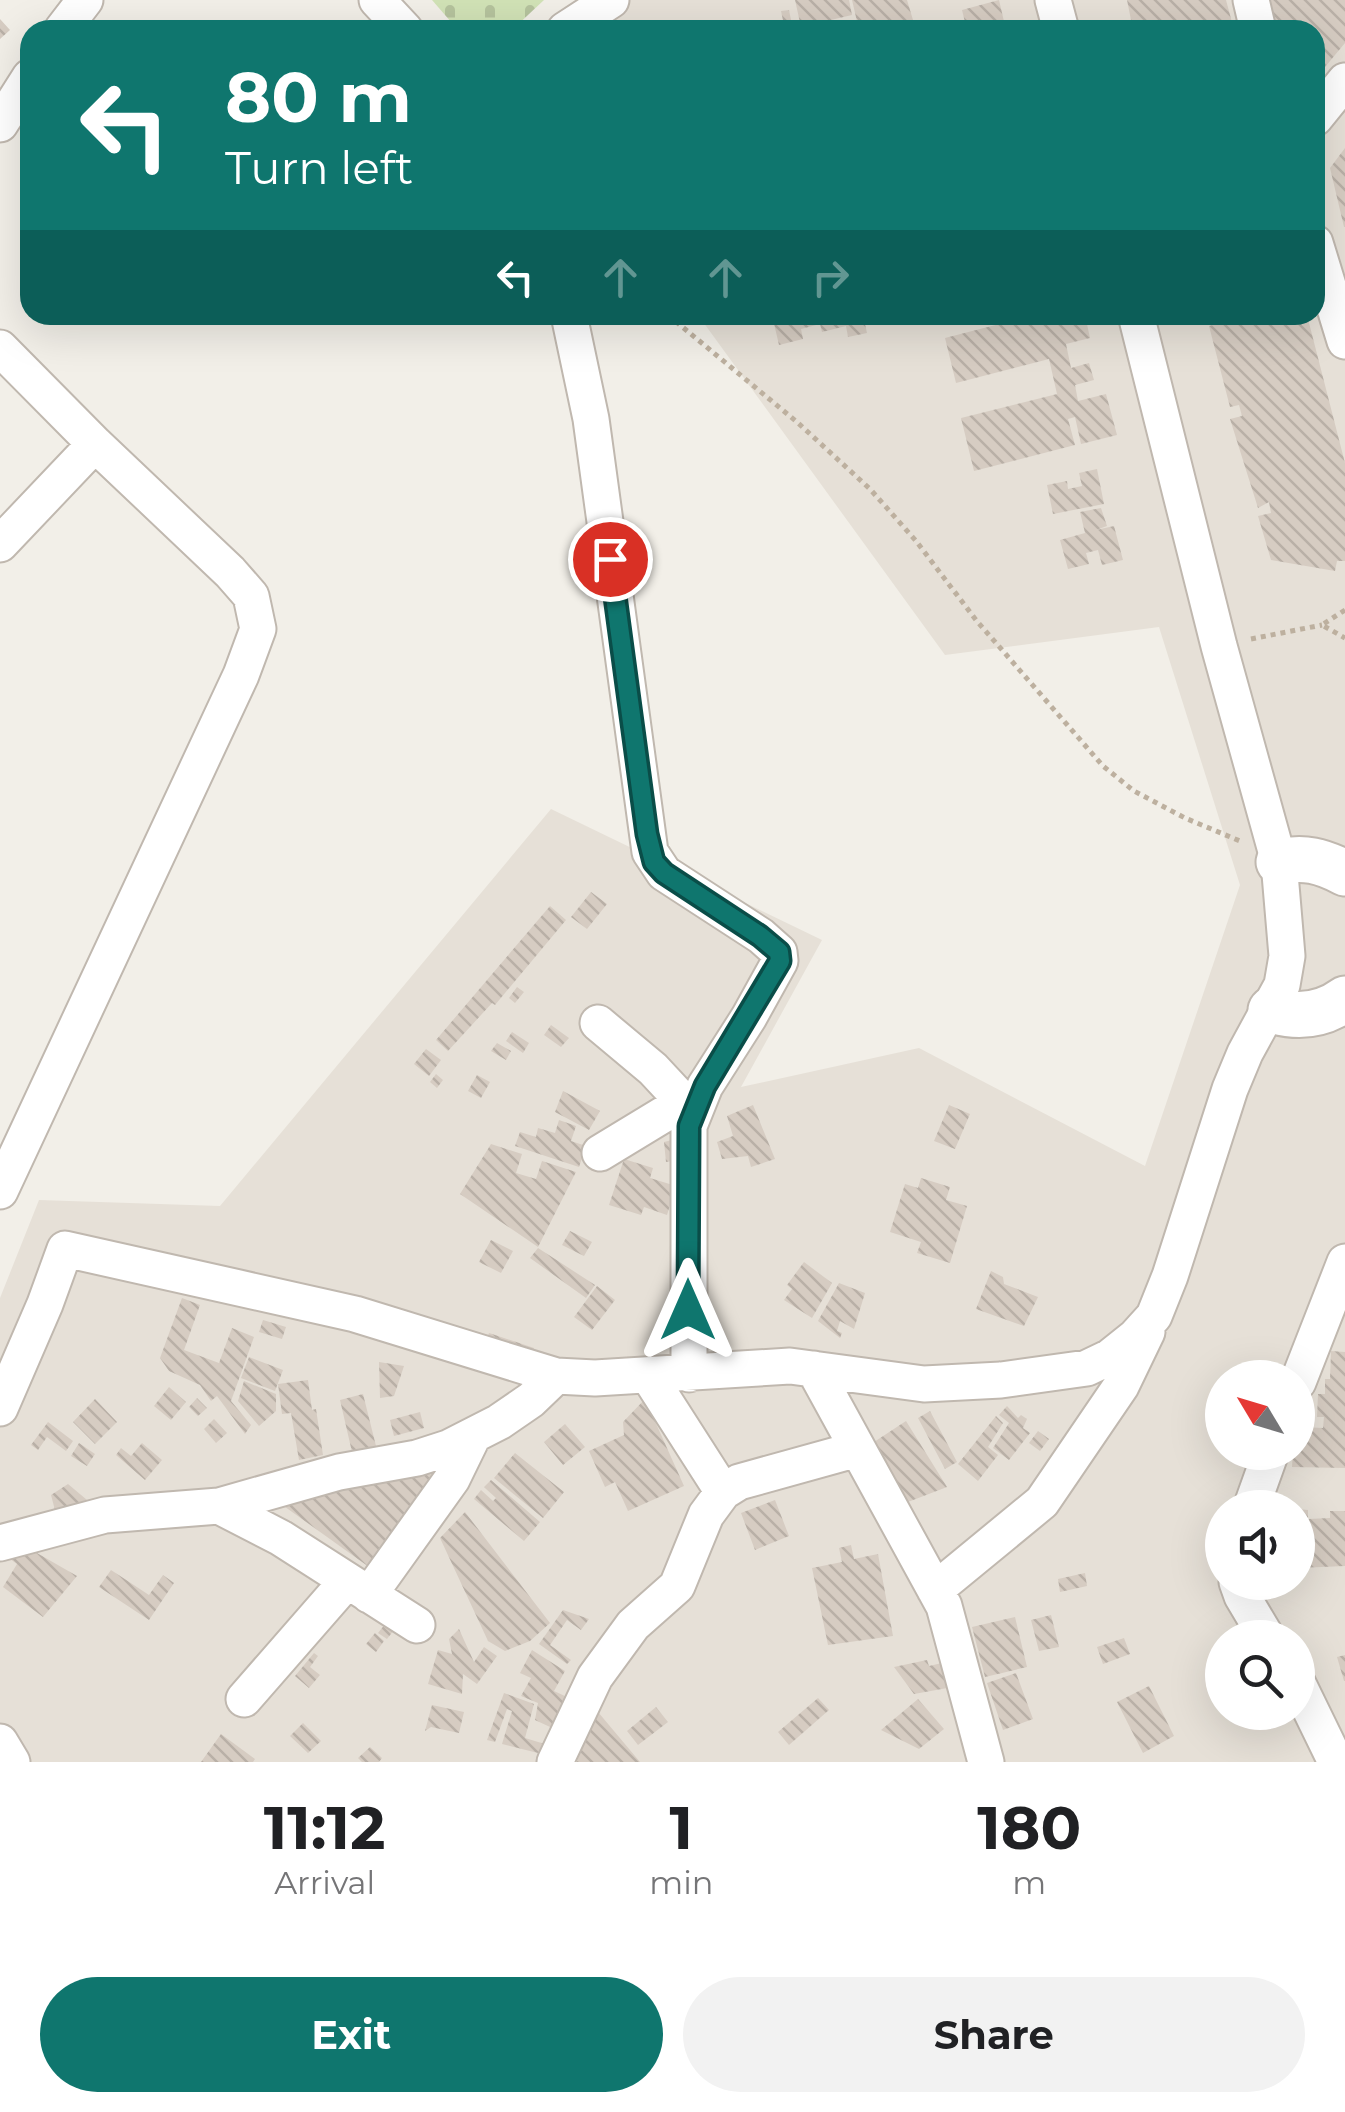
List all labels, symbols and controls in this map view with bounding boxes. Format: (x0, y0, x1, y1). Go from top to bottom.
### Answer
text: 80 m (225, 54, 412, 140)
icon: left (60, 60, 190, 190)
text: Turn left (225, 140, 413, 195)
icon: left (488, 250, 543, 305)
icon: ahead (593, 250, 648, 305)
icon: ahead (698, 250, 753, 305)
icon: right (803, 250, 858, 305)
pin (568, 517, 653, 602)
icon: arrive (583, 532, 638, 587)
position arrow (636, 1258, 740, 1362)
north arrow (1205, 1360, 1315, 1470)
map controls (1205, 1360, 1315, 1730)
button: sound (1205, 1490, 1315, 1600)
button: search (1205, 1620, 1315, 1730)
text: 11:12 (264, 1791, 385, 1864)
text: 1 (670, 1791, 693, 1864)
text: 180 (977, 1791, 1081, 1864)
text: Arrival (274, 1863, 375, 1902)
text: min (649, 1863, 713, 1902)
text: m (1012, 1863, 1046, 1902)
button: Exit (40, 1977, 663, 2092)
button: Share (683, 1977, 1305, 2092)

